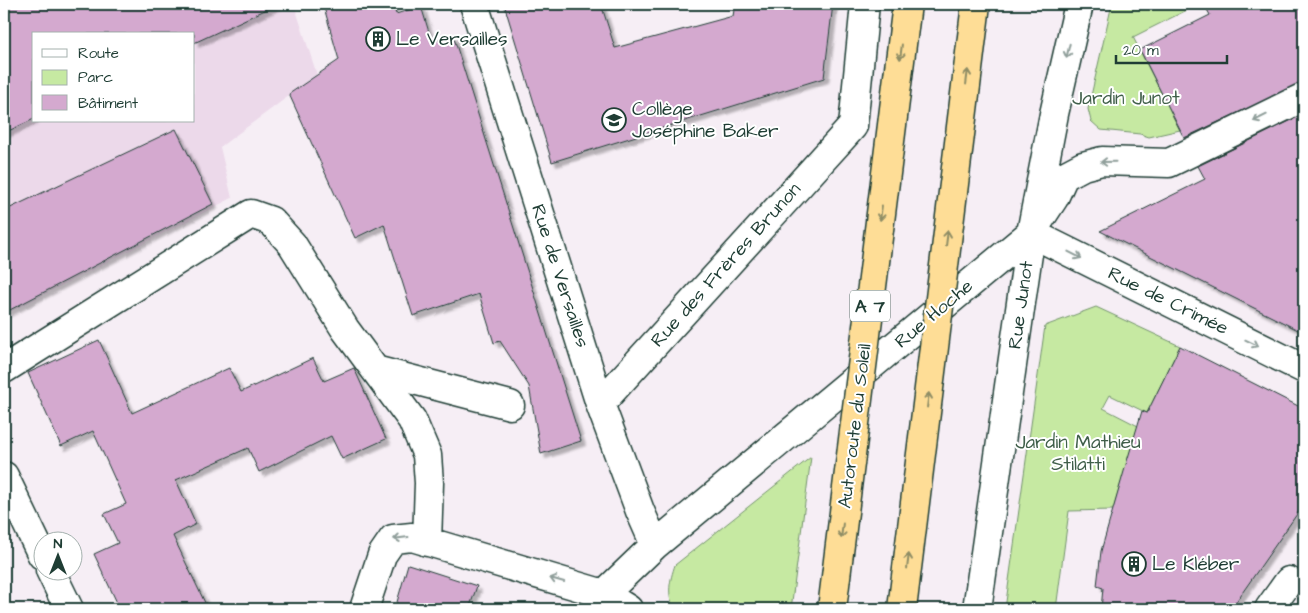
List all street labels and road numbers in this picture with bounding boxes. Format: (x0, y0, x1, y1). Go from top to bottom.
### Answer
street label: Rue des Frères Brunon (645, 177, 807, 353)
street label: Rue de Versailles (524, 201, 596, 351)
street label: Rue Junot (1001, 259, 1041, 351)
street label: Rue de Crimée (1103, 260, 1233, 342)
street label: Rue Hoche (889, 273, 979, 355)
road number: A 7 (850, 290, 890, 322)
street label: Autoroute du Soleil (832, 342, 878, 510)

